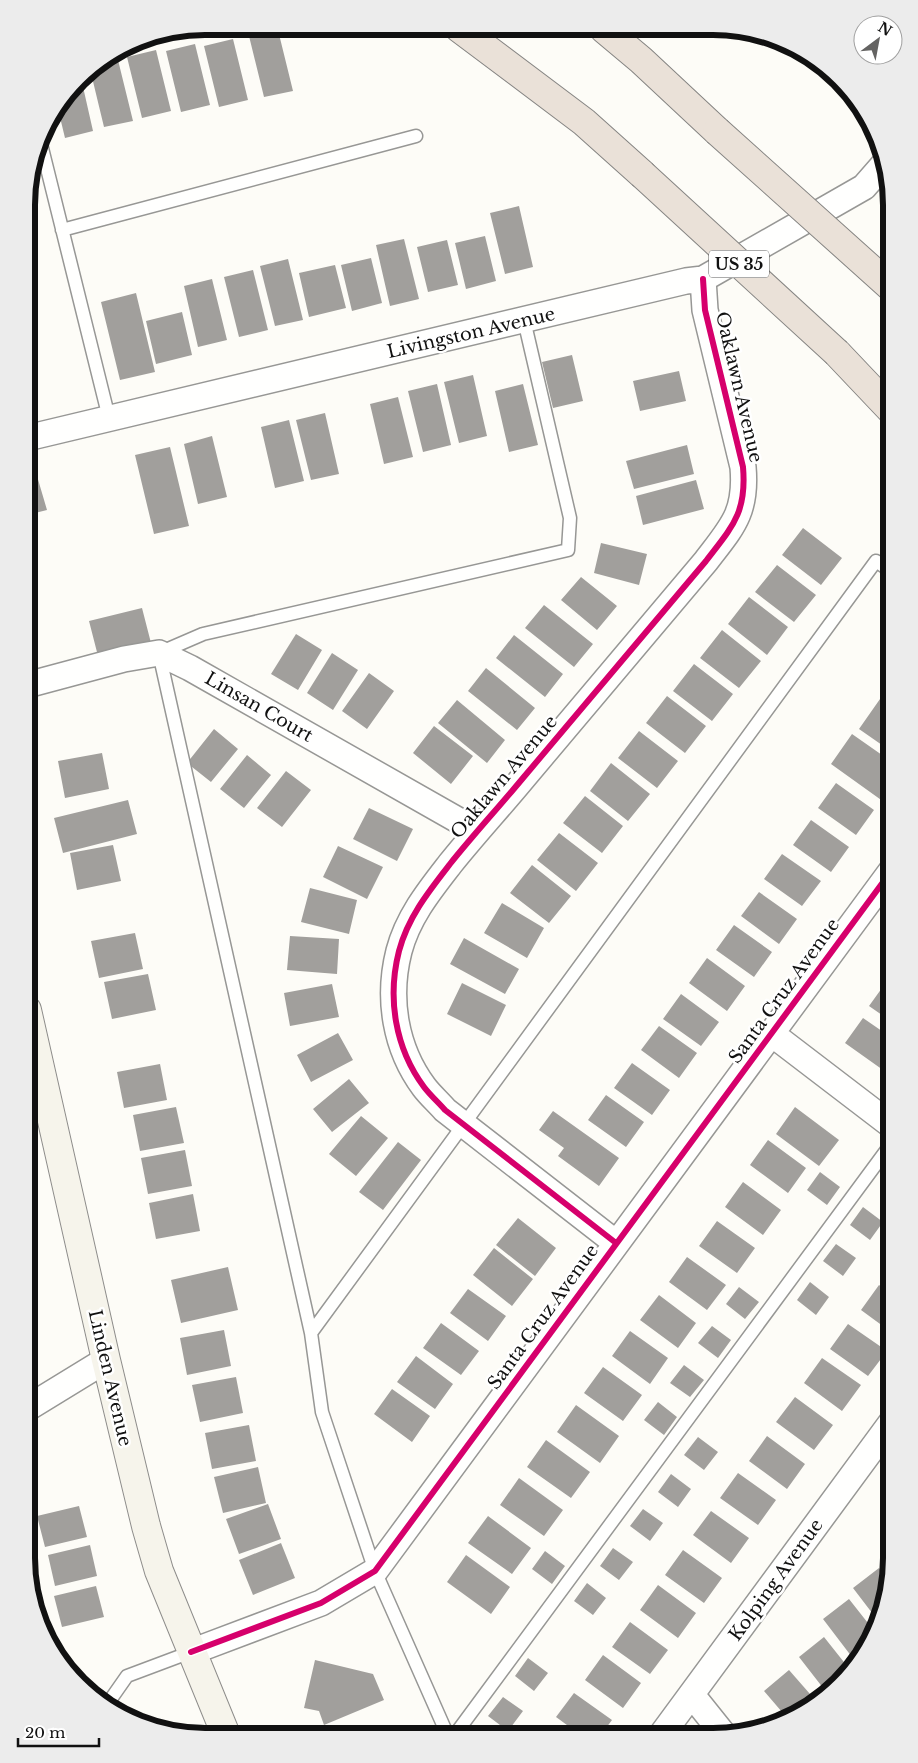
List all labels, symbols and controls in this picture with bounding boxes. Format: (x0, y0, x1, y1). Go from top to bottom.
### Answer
north arrow (853, 15, 903, 65)
text: N (875, 18, 895, 40)
road number: US 35 (709, 250, 769, 278)
street label: Livingston Avenue (385, 303, 557, 363)
street label: Oaklawn Avenue (711, 309, 767, 465)
street label: Linsan Court (201, 667, 317, 747)
street label: Oaklawn Avenue (446, 711, 562, 843)
street label: Santa Cruz Avenue (724, 914, 844, 1068)
street label: Santa Cruz Avenue (483, 1240, 603, 1394)
street label: Linden Avenue (84, 1308, 136, 1448)
street label: Kolping Avenue (724, 1515, 828, 1645)
scale bar (18, 1716, 99, 1748)
text: 20 m (25, 1723, 65, 1742)

